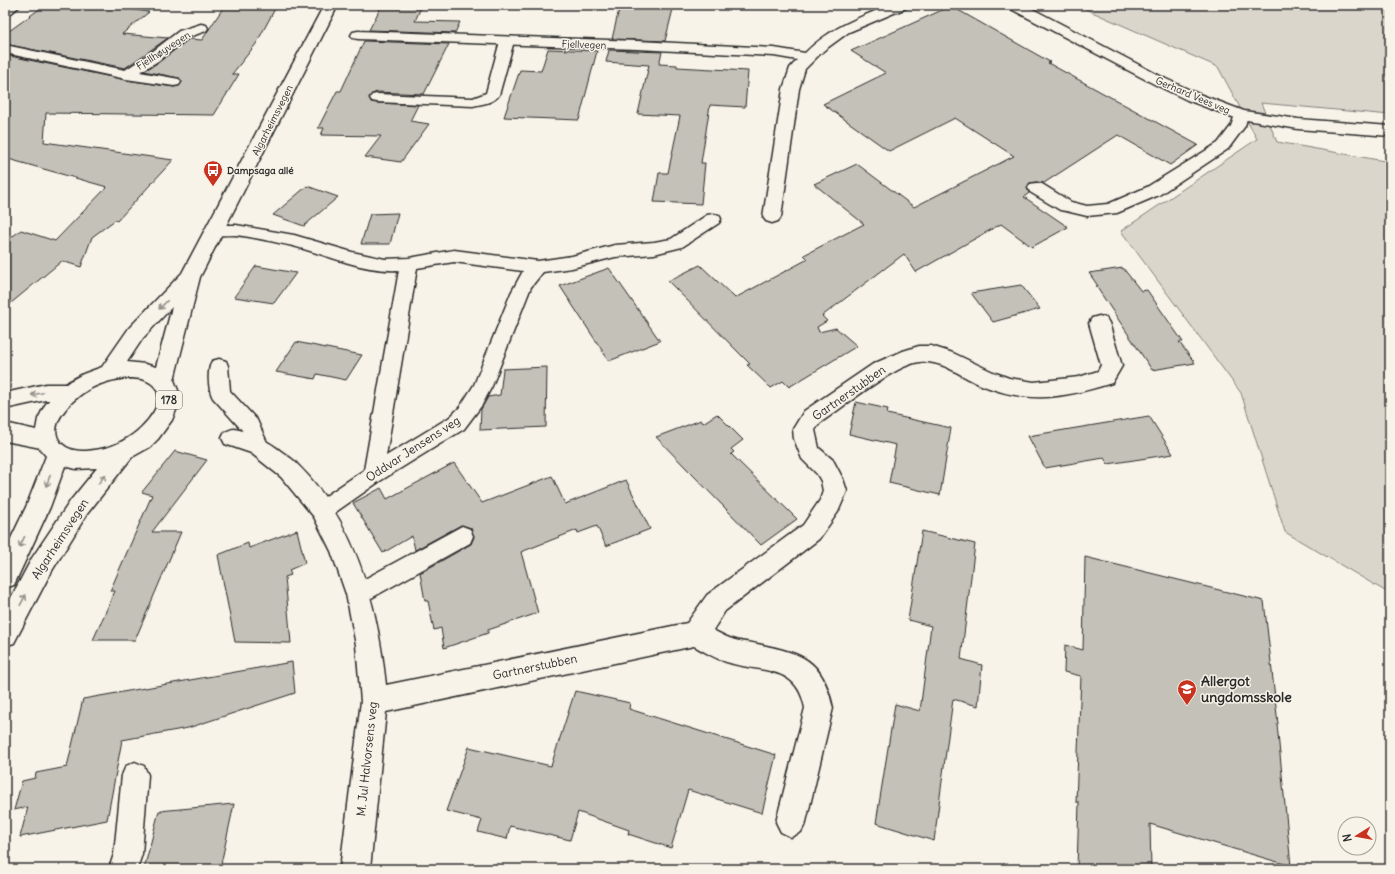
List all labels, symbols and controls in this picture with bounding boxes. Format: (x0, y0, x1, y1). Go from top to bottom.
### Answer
street label: Fjellhøyvegen (134, 28, 193, 73)
street label: Fjellvegen (561, 37, 607, 52)
street label: Gerhard Vees veg (1154, 74, 1232, 117)
street label: Algarheimsvegen (249, 82, 296, 158)
bus stop icon: Dampsaga allé (202, 159, 224, 187)
place label: Dampsaga allé (227, 164, 294, 177)
one-way arrow (158, 300, 168, 310)
street label: Gartnerstubben (809, 362, 888, 423)
one-way arrow (31, 391, 44, 399)
road number: 178 (156, 391, 182, 409)
street label: Oddvar Jensens veg (363, 412, 463, 485)
one-way arrow (97, 473, 106, 484)
one-way arrow (44, 474, 52, 486)
street label: Algarheimsvegen (28, 495, 91, 582)
one-way arrow (18, 536, 25, 548)
one-way arrow (20, 594, 28, 606)
street label: Gartnerstubben (491, 650, 579, 683)
place label: Allergot ungdomsskole (1201, 672, 1292, 706)
school or university icon: Allergot ungdomsskole (1176, 678, 1198, 706)
street label: M. Jul Halvorsens veg (353, 701, 380, 817)
north arrow (1337, 816, 1377, 856)
text: N (1340, 833, 1355, 843)

